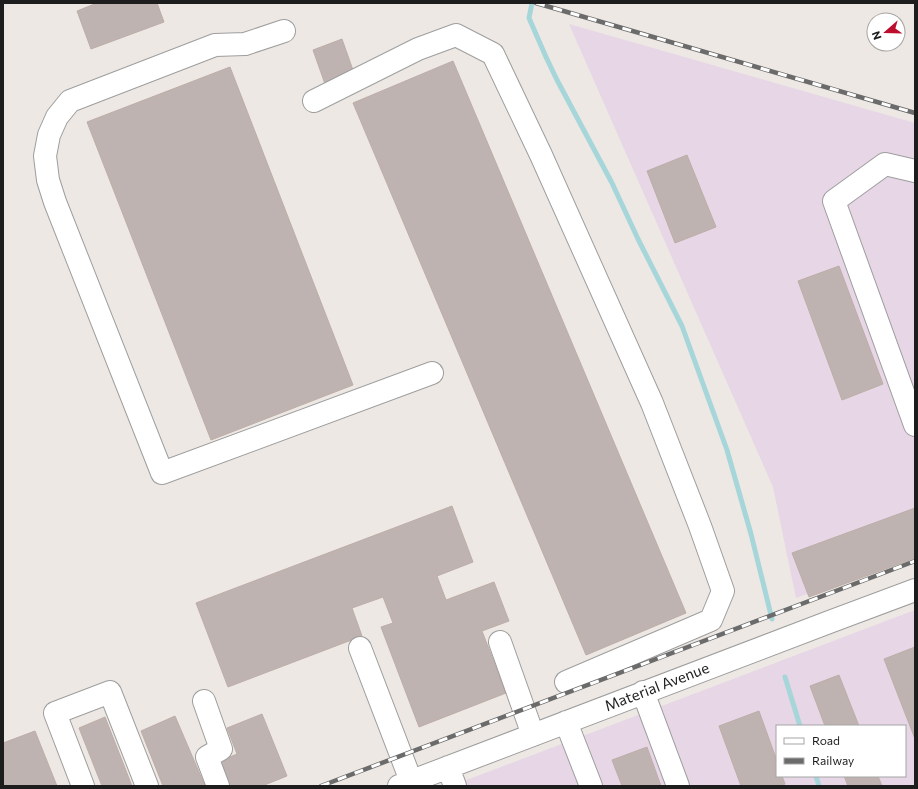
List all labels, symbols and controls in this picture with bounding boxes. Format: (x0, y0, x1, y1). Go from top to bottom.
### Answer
north arrow (866, 12, 906, 52)
text: N (869, 29, 884, 42)
street label: Material Avenue (602, 658, 711, 714)
legend (776, 725, 906, 777)
text: Road (812, 733, 840, 747)
text: Railway (812, 753, 854, 767)

